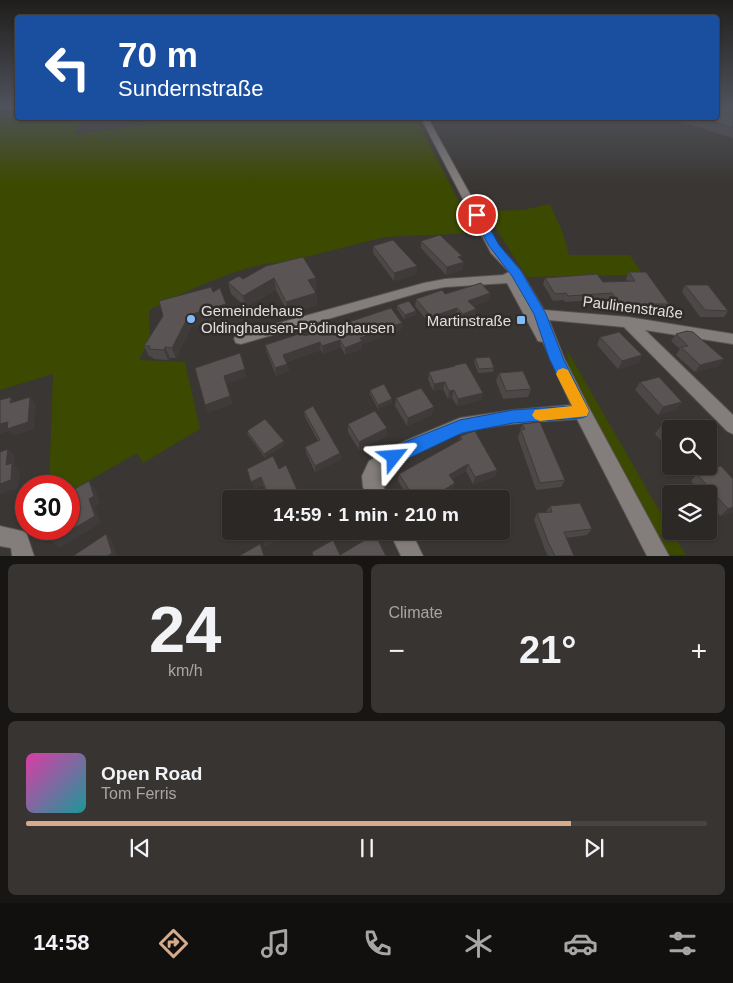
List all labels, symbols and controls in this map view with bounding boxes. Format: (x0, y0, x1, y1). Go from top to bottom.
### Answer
icon: left (35, 35, 100, 100)
text: 70 m (118, 35, 198, 74)
text: Sundernstraße (118, 76, 264, 101)
pin (456, 194, 498, 236)
icon: arrive (463, 201, 491, 229)
street label: Paulinenstraße (582, 292, 684, 322)
place label: Gemeindehaus Oldinghausen-Pödinghausen (201, 302, 394, 336)
place label: Martinstraße (427, 312, 511, 329)
marker: Gemeindehaus Oldinghausen-Pödinghausen (185, 313, 197, 325)
marker: Martinstraße (515, 314, 527, 326)
map controls (662, 420, 717, 540)
button: search (662, 420, 717, 475)
position arrow (367, 430, 419, 482)
speed limit sign: 30 (15, 475, 80, 540)
button: layers (662, 485, 717, 540)
text: 14:59 · 1 min · 210 m (273, 504, 459, 525)
text: 24 (149, 593, 221, 666)
text: Climate (389, 604, 443, 621)
text: 21° (519, 629, 576, 671)
text: − (389, 635, 405, 666)
text: + (691, 635, 707, 666)
text: km/h (168, 662, 203, 679)
text: Open Road (101, 763, 202, 784)
text: Tom Ferris (101, 785, 177, 802)
icon: previous (126, 834, 154, 862)
icon: pause (353, 834, 381, 862)
icon: next (580, 834, 608, 862)
icon: directions (156, 926, 191, 961)
icon: music (258, 926, 293, 961)
icon: phone (360, 926, 395, 961)
icon: climate (461, 926, 496, 961)
icon: car (563, 926, 598, 961)
icon: filters (665, 926, 700, 961)
text: 14:58 (33, 930, 90, 955)

